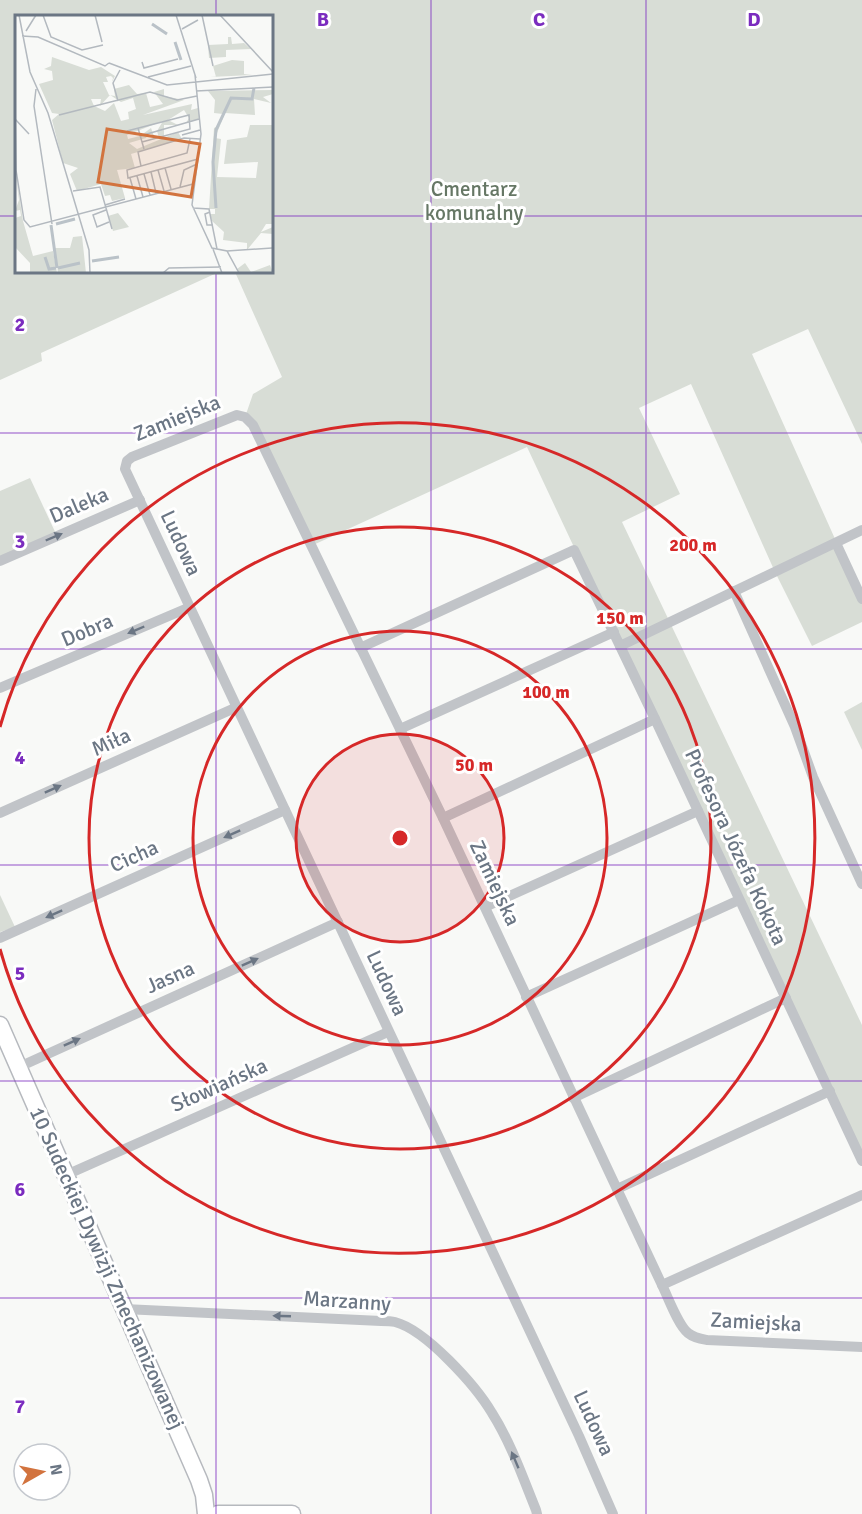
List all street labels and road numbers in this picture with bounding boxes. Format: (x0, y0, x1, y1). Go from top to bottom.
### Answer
street label: Zamiejska (130, 389, 224, 447)
street label: Daleka (46, 481, 112, 529)
street label: Ludowa (155, 506, 207, 580)
street label: Dobra (57, 608, 117, 652)
street label: Miła (87, 722, 135, 762)
street label: Profesora Józefa Kokota (679, 745, 793, 949)
street label: Cicha (106, 834, 162, 878)
street label: Zamiejska (464, 836, 526, 930)
street label: Ludowa (361, 946, 413, 1020)
street label: Jasna (142, 955, 198, 999)
street label: Słowiańska (167, 1052, 271, 1118)
street label: 10 Sudeckiej Dywizji Zmechanizowanej (24, 1103, 190, 1433)
street label: Marzanny (302, 1285, 392, 1317)
street label: Zamiejska (710, 1307, 802, 1337)
street label: Ludowa (568, 1386, 620, 1460)

